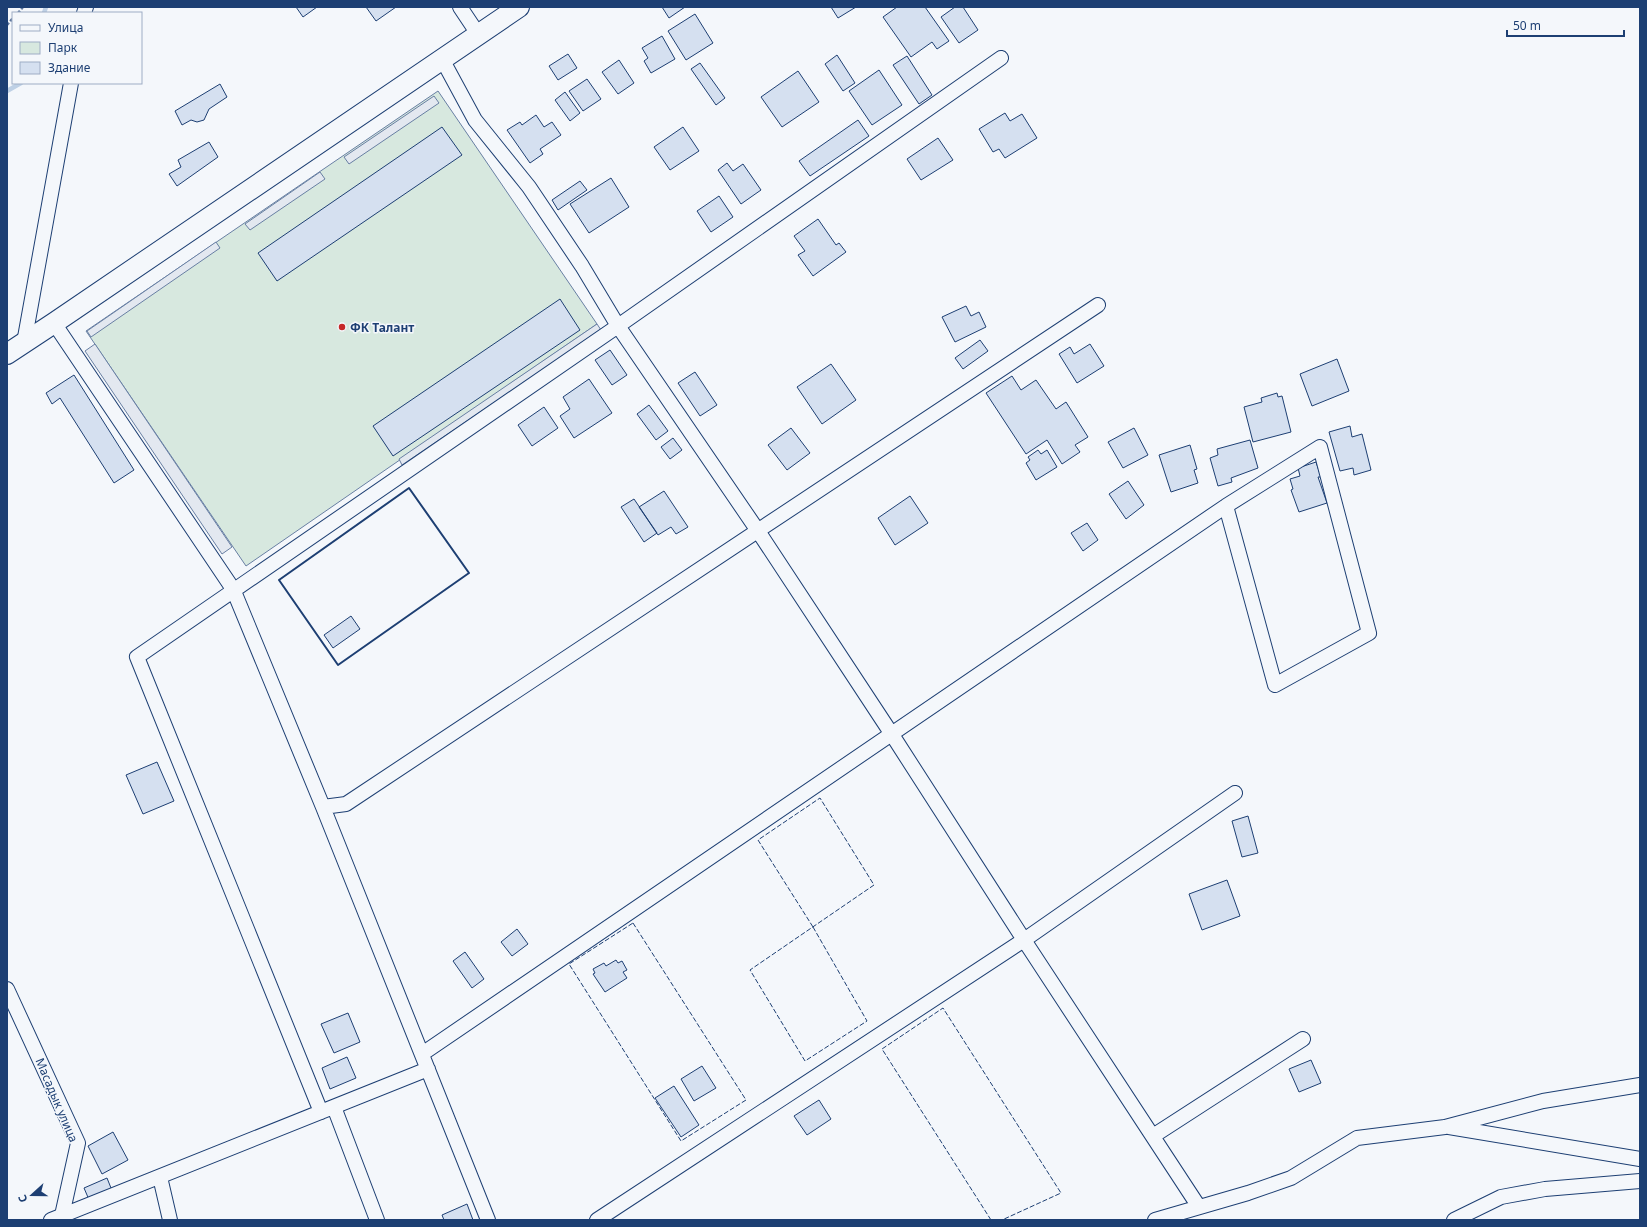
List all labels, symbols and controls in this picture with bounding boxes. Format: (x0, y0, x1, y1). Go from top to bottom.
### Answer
legend (12, 12, 142, 84)
scale bar (1507, 12, 1624, 38)
text: 50 m (1513, 17, 1541, 34)
text: Улица (48, 19, 83, 36)
text: Парк (48, 39, 78, 56)
text: Здание (48, 59, 91, 76)
place label: ФК Талант (350, 319, 414, 336)
marker: ФК Талант (337, 322, 347, 332)
street label: Масадык улица (32, 1055, 82, 1145)
north arrow (12, 1175, 52, 1215)
text: С (14, 1193, 30, 1205)

